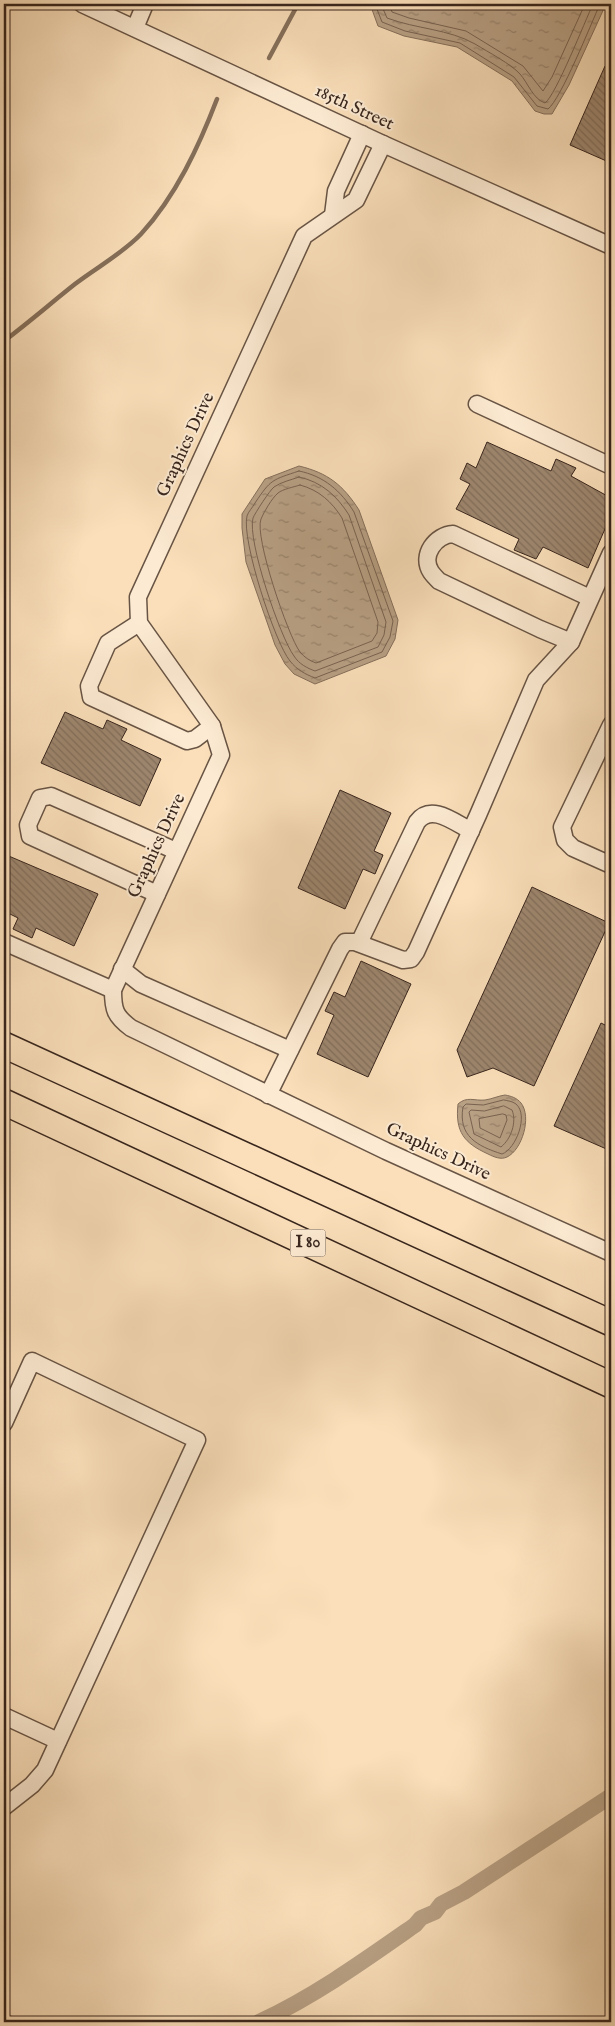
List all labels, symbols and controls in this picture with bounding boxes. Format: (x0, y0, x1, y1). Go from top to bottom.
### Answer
street label: 185th Street (311, 80, 397, 136)
street label: Graphics Drive (152, 389, 220, 501)
street label: Graphics Drive (123, 790, 191, 902)
street label: Graphics Drive (382, 1118, 494, 1186)
road number: I 80 (290, 1230, 326, 1256)

